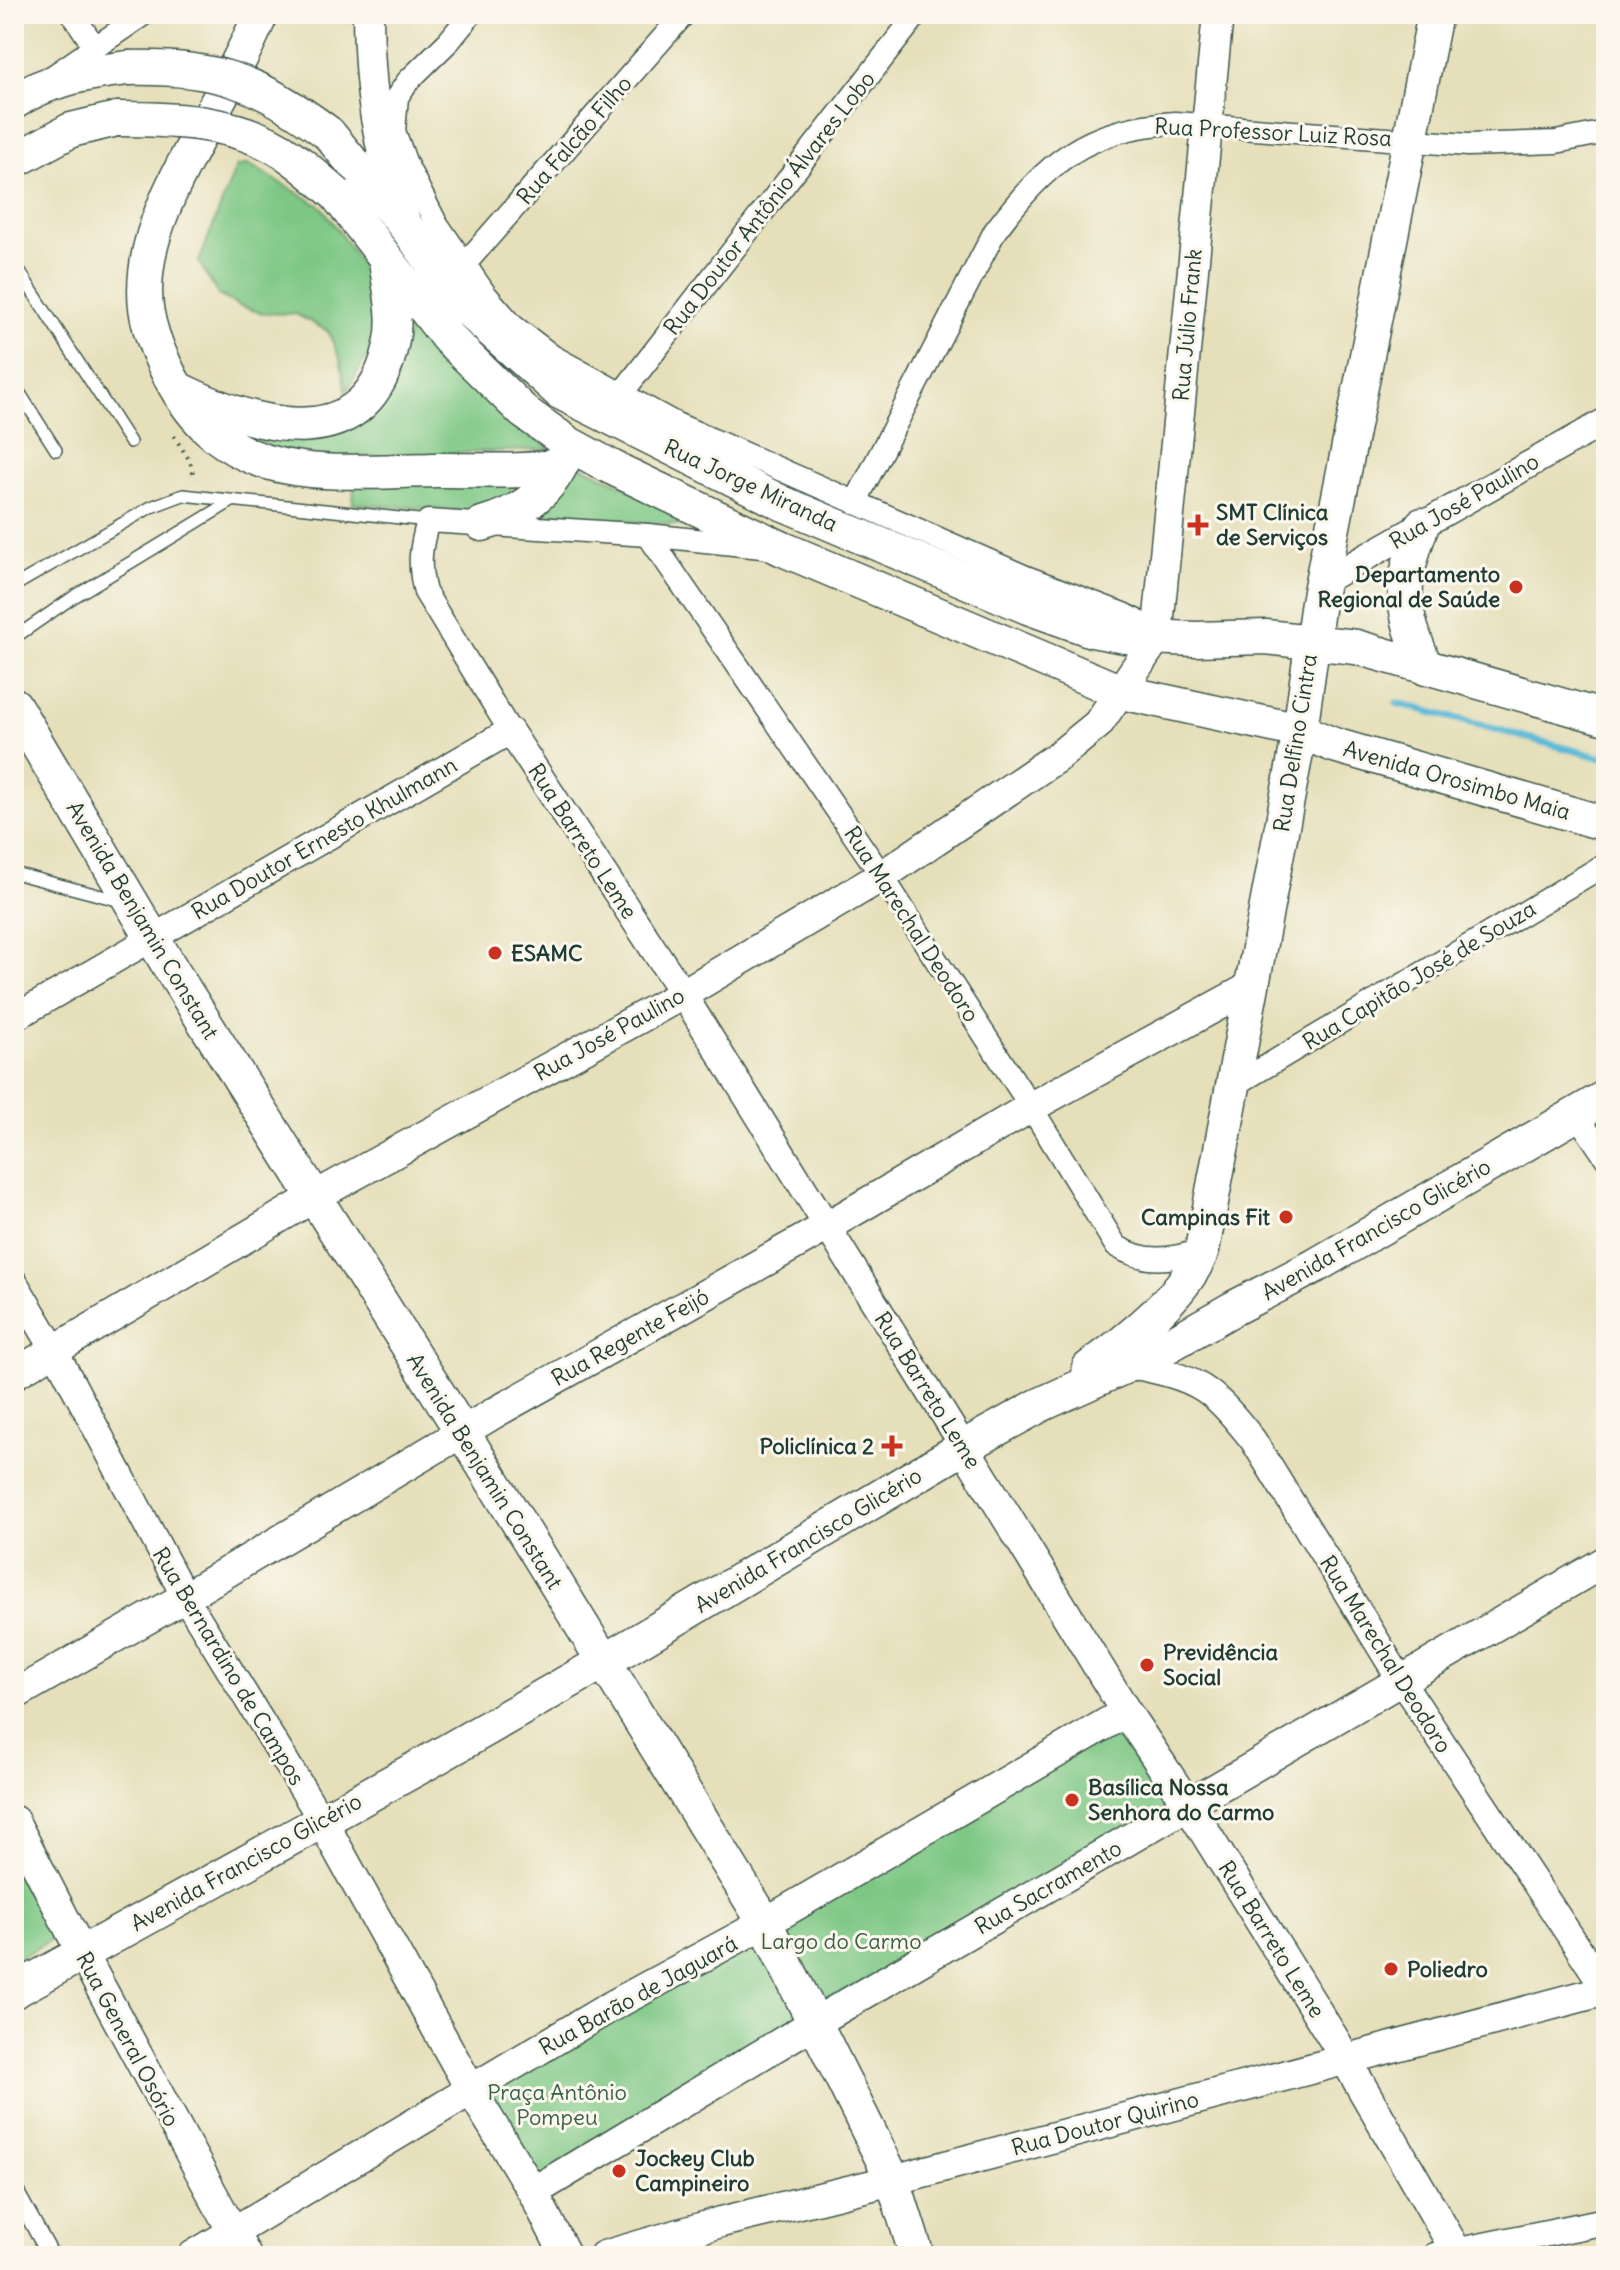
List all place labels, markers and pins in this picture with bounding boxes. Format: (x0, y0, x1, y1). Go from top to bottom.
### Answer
place label: SMT Clínica de Serviços (1216, 498, 1329, 551)
marker: SMT Clínica de Serviços (1187, 514, 1209, 536)
place label: Departamento Regional de Saúde (1318, 560, 1500, 613)
marker: Departamento Regional de Saúde (1507, 578, 1525, 596)
place label: ESAMC (511, 939, 583, 967)
marker: ESAMC (486, 944, 504, 962)
place label: Campinas Fit (1141, 1203, 1271, 1231)
marker: Campinas Fit (1277, 1208, 1295, 1226)
place label: Policlínica 2 (759, 1432, 874, 1460)
marker: Policlínica 2 (881, 1435, 903, 1457)
place label: Previdência Social (1163, 1638, 1279, 1691)
marker: Previdência Social (1138, 1656, 1156, 1674)
place label: Basílica Nossa Senhora do Carmo (1088, 1773, 1274, 1826)
marker: Basílica Nossa Senhora do Carmo (1063, 1791, 1081, 1809)
place label: Poliedro (1407, 1955, 1488, 1983)
marker: Poliedro (1382, 1960, 1400, 1978)
place label: Jockey Club Campineiro (635, 2144, 755, 2197)
marker: Jockey Club Campineiro (610, 2162, 628, 2180)

